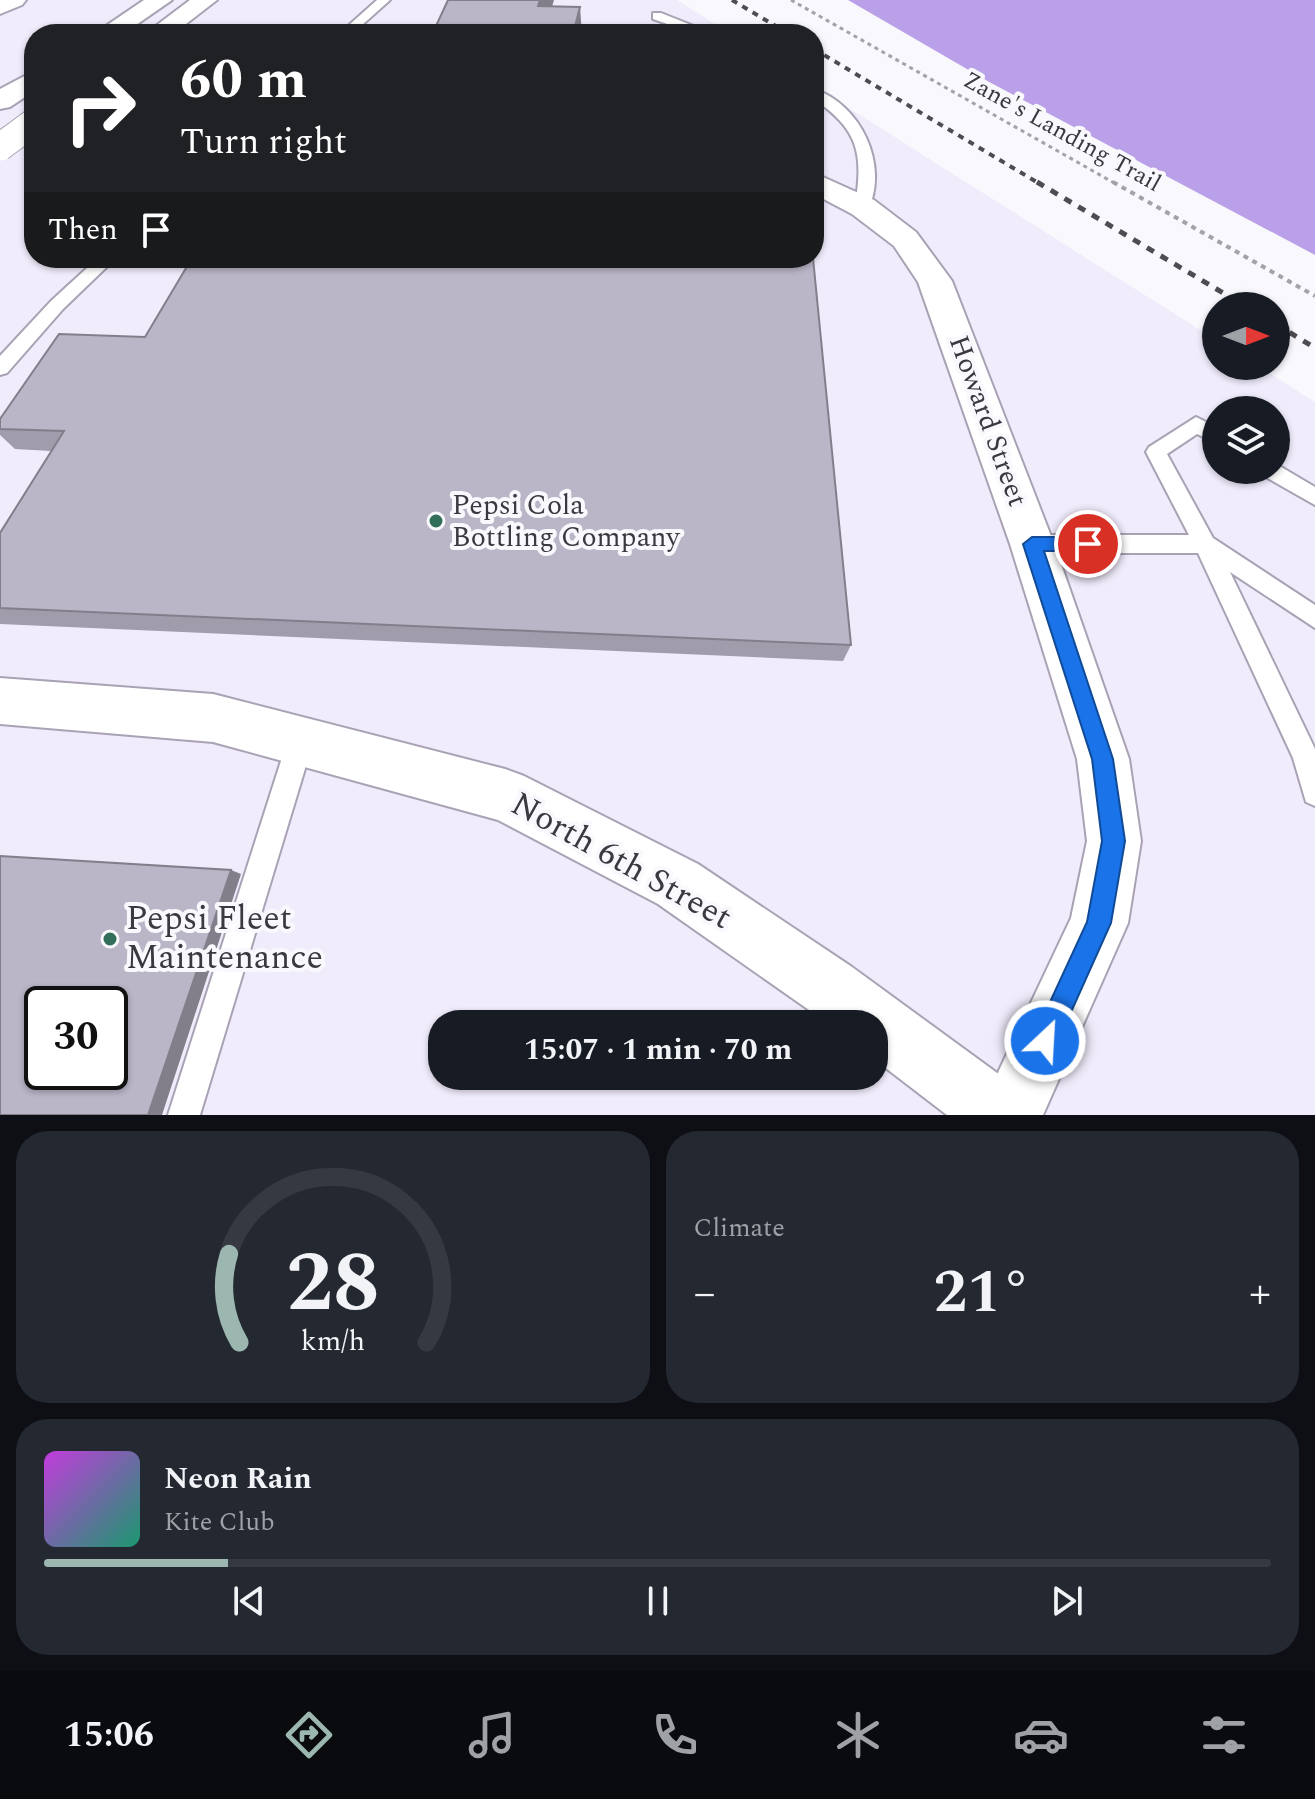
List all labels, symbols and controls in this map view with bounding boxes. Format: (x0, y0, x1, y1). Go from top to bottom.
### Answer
text: 60 m (180, 38, 307, 123)
icon: right (48, 56, 152, 160)
street label: Zane's Landing Trail (956, 63, 1168, 201)
text: Turn right (180, 115, 347, 170)
text: Then (48, 207, 118, 253)
icon: arrive (134, 208, 178, 252)
north arrow (1202, 292, 1290, 380)
map controls (1202, 292, 1290, 484)
street label: Howard Street (937, 329, 1039, 513)
button: layers (1202, 396, 1290, 484)
place label: Pepsi Cola Bottling Company (452, 484, 681, 559)
pin (1054, 510, 1122, 578)
marker: Pepsi Cola Bottling Company (427, 512, 445, 530)
icon: arrive (1066, 522, 1110, 566)
street label: North 6th Street (501, 779, 741, 943)
place label: Pepsi Fleet Maintenance (126, 893, 323, 984)
marker: Pepsi Fleet Maintenance (101, 930, 119, 948)
speed limit sign: 30 (24, 986, 128, 1090)
position arrow (1003, 999, 1087, 1083)
text: 15:07 · 1 min · 70 m (524, 1027, 792, 1073)
text: Climate (694, 1208, 785, 1248)
text: 28 (286, 1221, 379, 1348)
text: 21° (934, 1247, 1031, 1339)
text: − (694, 1260, 716, 1327)
text: + (1249, 1260, 1271, 1327)
text: km/h (301, 1320, 365, 1363)
text: Neon Rain (164, 1456, 312, 1502)
text: Kite Club (164, 1502, 275, 1542)
icon: previous (227, 1579, 271, 1623)
icon: pause (636, 1579, 680, 1623)
icon: next (1045, 1579, 1089, 1623)
icon: directions (281, 1707, 337, 1763)
icon: music (464, 1707, 520, 1763)
icon: phone (647, 1707, 703, 1763)
icon: climate (830, 1707, 886, 1763)
icon: car (1013, 1707, 1069, 1763)
icon: filters (1196, 1707, 1252, 1763)
text: 15:06 (63, 1708, 154, 1763)

